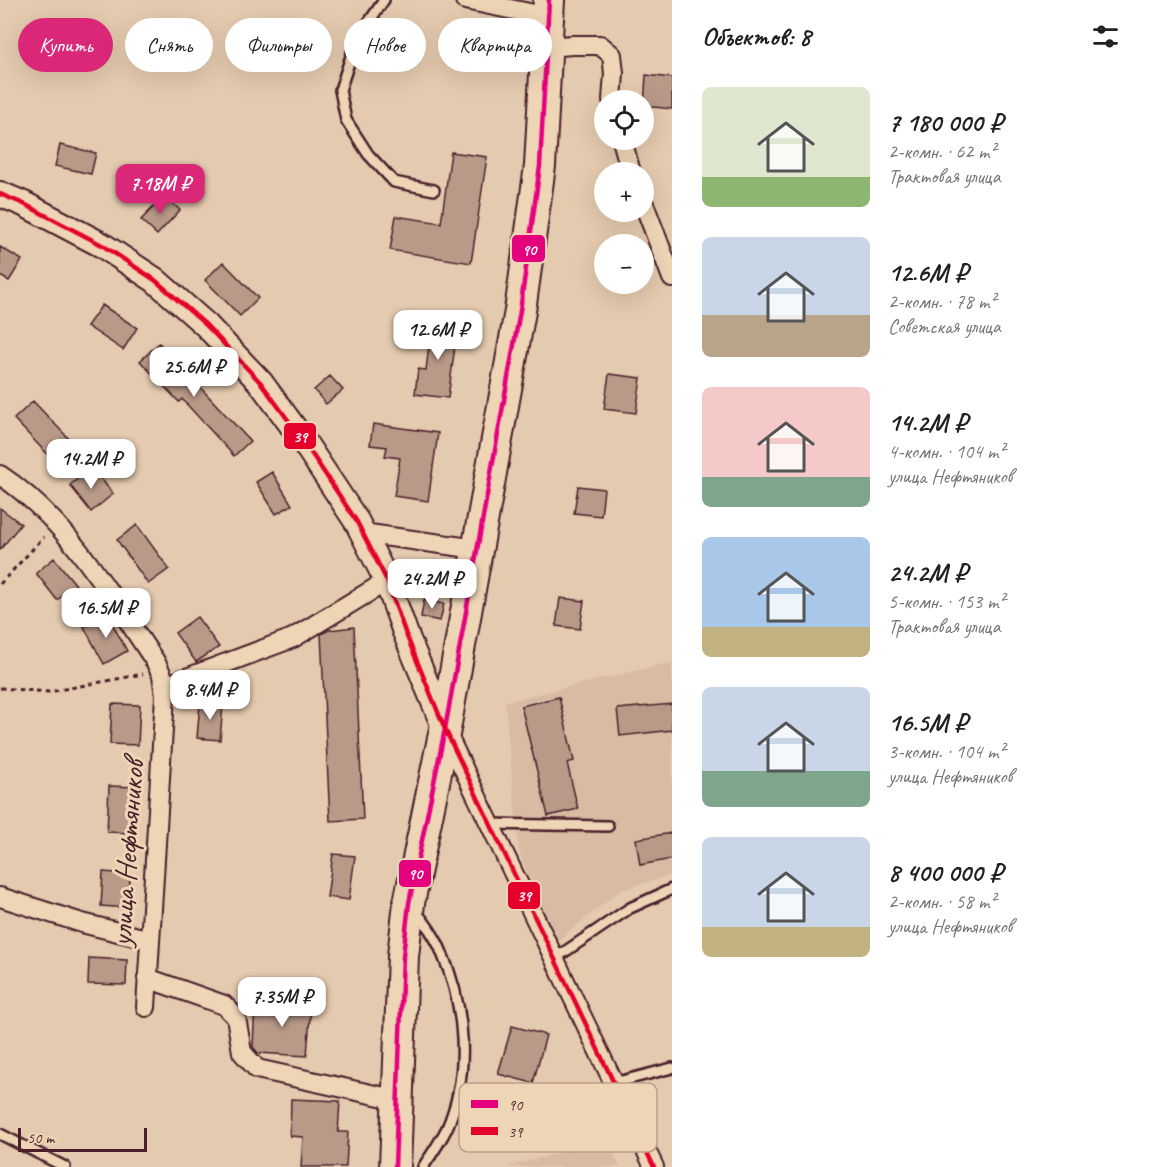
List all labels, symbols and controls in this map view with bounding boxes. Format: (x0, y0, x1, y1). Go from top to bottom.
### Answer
chip: Купить (18, 18, 113, 72)
chip: Снять (125, 18, 213, 72)
chip: Фильтры (225, 18, 332, 72)
chip: Новое (344, 18, 426, 72)
chip: Квартира (438, 18, 552, 72)
text: Объектов: 8 (702, 20, 811, 53)
icon: filters (1089, 20, 1122, 53)
map controls (594, 90, 654, 294)
button: locate (594, 90, 654, 150)
text: 7 180 000 ₽ (888, 106, 1002, 139)
icon: home (750, 111, 822, 183)
text: 2-комн. · 62 m² (888, 139, 996, 164)
button: + (594, 162, 654, 222)
pin: 7.18M ₽ (105, 164, 215, 215)
text: Трактовая улица (888, 164, 1000, 189)
text: 7.18M ₽ (130, 171, 190, 196)
line badge: 90 (511, 234, 546, 263)
button: − (594, 234, 654, 294)
text: 90 (522, 240, 538, 260)
text: 12.6M ₽ (888, 256, 967, 289)
icon: home (750, 261, 822, 333)
text: 2-комн. · 78 m² (888, 289, 996, 314)
pin: 12.6M ₽ (383, 310, 493, 361)
text: Советская улица (888, 314, 1001, 339)
text: 12.6M ₽ (407, 317, 469, 342)
pin: 25.6M ₽ (139, 347, 249, 398)
text: 25.6M ₽ (164, 354, 224, 379)
text: 14.2M ₽ (888, 406, 967, 439)
icon: home (750, 411, 822, 483)
line badge: 39 (283, 422, 317, 450)
text: 39 (293, 427, 309, 447)
pin: 14.2M ₽ (36, 439, 146, 490)
text: 4-комн. · 104 m² (888, 439, 1005, 464)
text: 14.2M ₽ (61, 446, 121, 471)
text: улица Нефтяников (888, 464, 1013, 489)
text: 24.2M ₽ (888, 556, 967, 589)
pin: 24.2M ₽ (377, 559, 487, 610)
icon: home (750, 561, 822, 633)
text: 24.2M ₽ (402, 566, 462, 591)
pin: 16.5M ₽ (51, 588, 161, 639)
text: 5-комн. · 153 m² (888, 589, 1005, 614)
text: 16.5M ₽ (76, 595, 136, 620)
text: Трактовая улица (888, 614, 1000, 639)
pin: 8.4M ₽ (161, 670, 259, 721)
text: 8.4M ₽ (184, 677, 236, 702)
text: 16.5M ₽ (888, 706, 967, 739)
icon: home (750, 711, 822, 783)
text: 3-комн. · 104 m² (888, 739, 1005, 764)
street label: улица Нефтяников (101, 752, 153, 950)
text: улица Нефтяников (888, 764, 1013, 789)
text: 8 400 000 ₽ (888, 856, 1002, 889)
line badge: 90 (398, 859, 432, 888)
icon: home (750, 861, 822, 933)
text: 90 (408, 864, 424, 884)
line badge: 39 (507, 881, 541, 910)
text: 39 (517, 886, 533, 906)
text: 2-комн. · 58 m² (888, 889, 996, 914)
text: улица Нефтяников (888, 914, 1013, 939)
pin: 7.35M ₽ (227, 977, 337, 1028)
text: 7.35M ₽ (252, 984, 312, 1009)
legend (459, 1083, 657, 1152)
text: 90 (508, 1095, 524, 1115)
text: 39 (508, 1122, 524, 1142)
scale bar (18, 1125, 147, 1152)
text: 50 m (27, 1128, 54, 1148)

